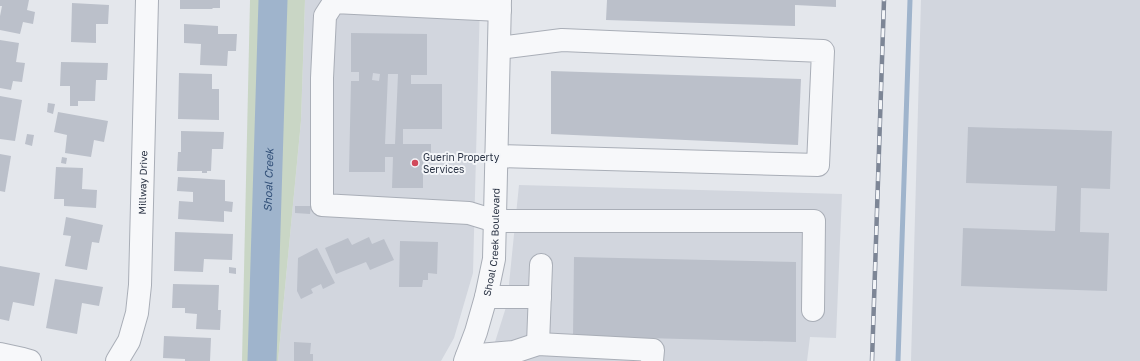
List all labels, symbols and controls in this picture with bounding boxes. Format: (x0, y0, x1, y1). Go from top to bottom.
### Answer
water label: Shoal Creek (260, 146, 275, 212)
street label: Millway Drive (136, 150, 149, 215)
place label: Guerin Property Services (423, 151, 500, 175)
marker: Guerin Property Services (410, 158, 420, 168)
street label: Shoal Creek Boulevard (480, 188, 502, 297)

